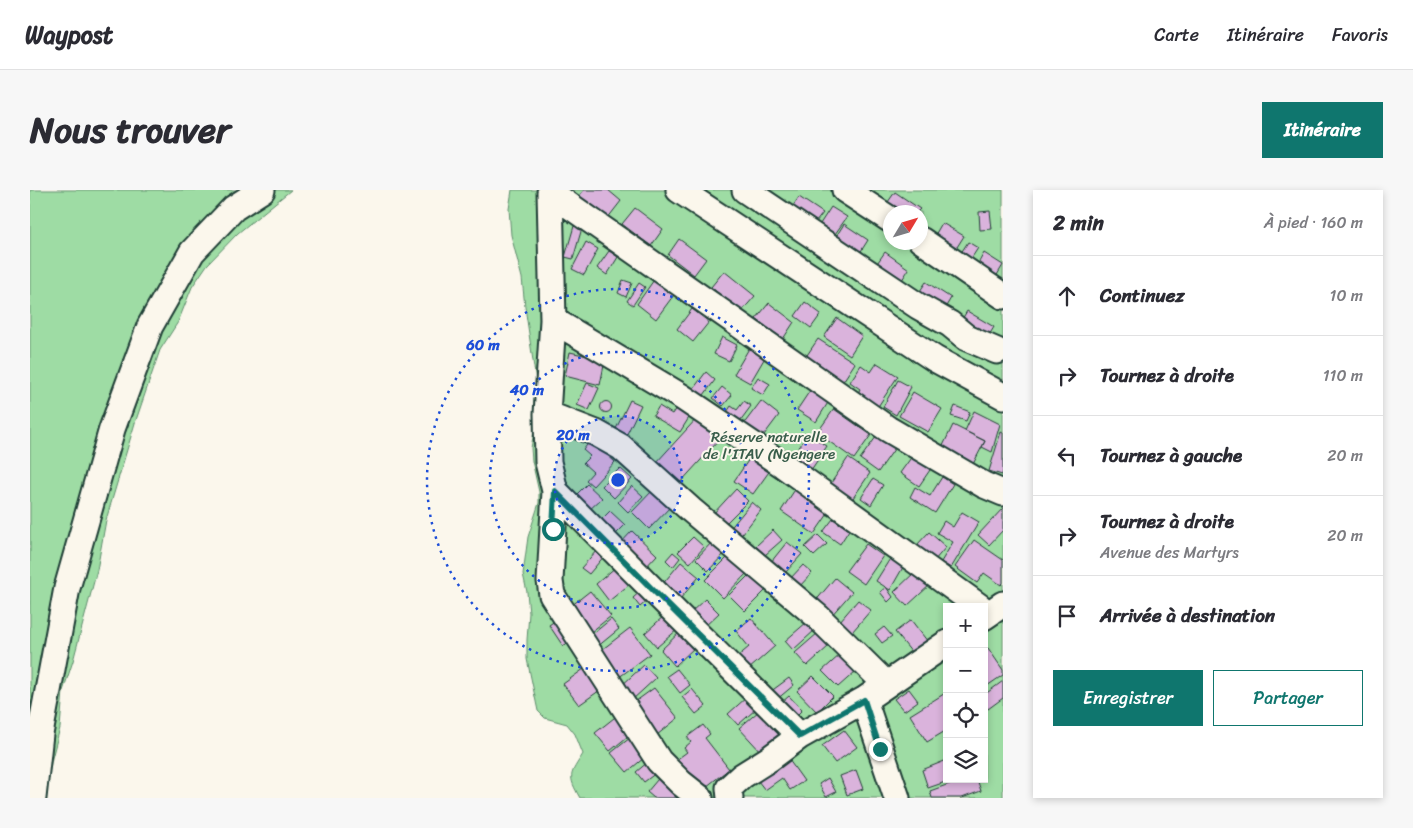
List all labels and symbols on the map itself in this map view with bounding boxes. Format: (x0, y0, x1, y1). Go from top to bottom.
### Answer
north arrow (883, 205, 928, 250)
text: 60 m (465, 332, 500, 358)
text: 40 m (509, 377, 545, 403)
text: 20 m (555, 422, 590, 448)
park label: Réserve naturelle de l'ITAV (Ngengere (703, 424, 835, 467)
centre of rings (609, 471, 627, 489)
route start (542, 518, 565, 541)
route end (869, 738, 892, 761)

